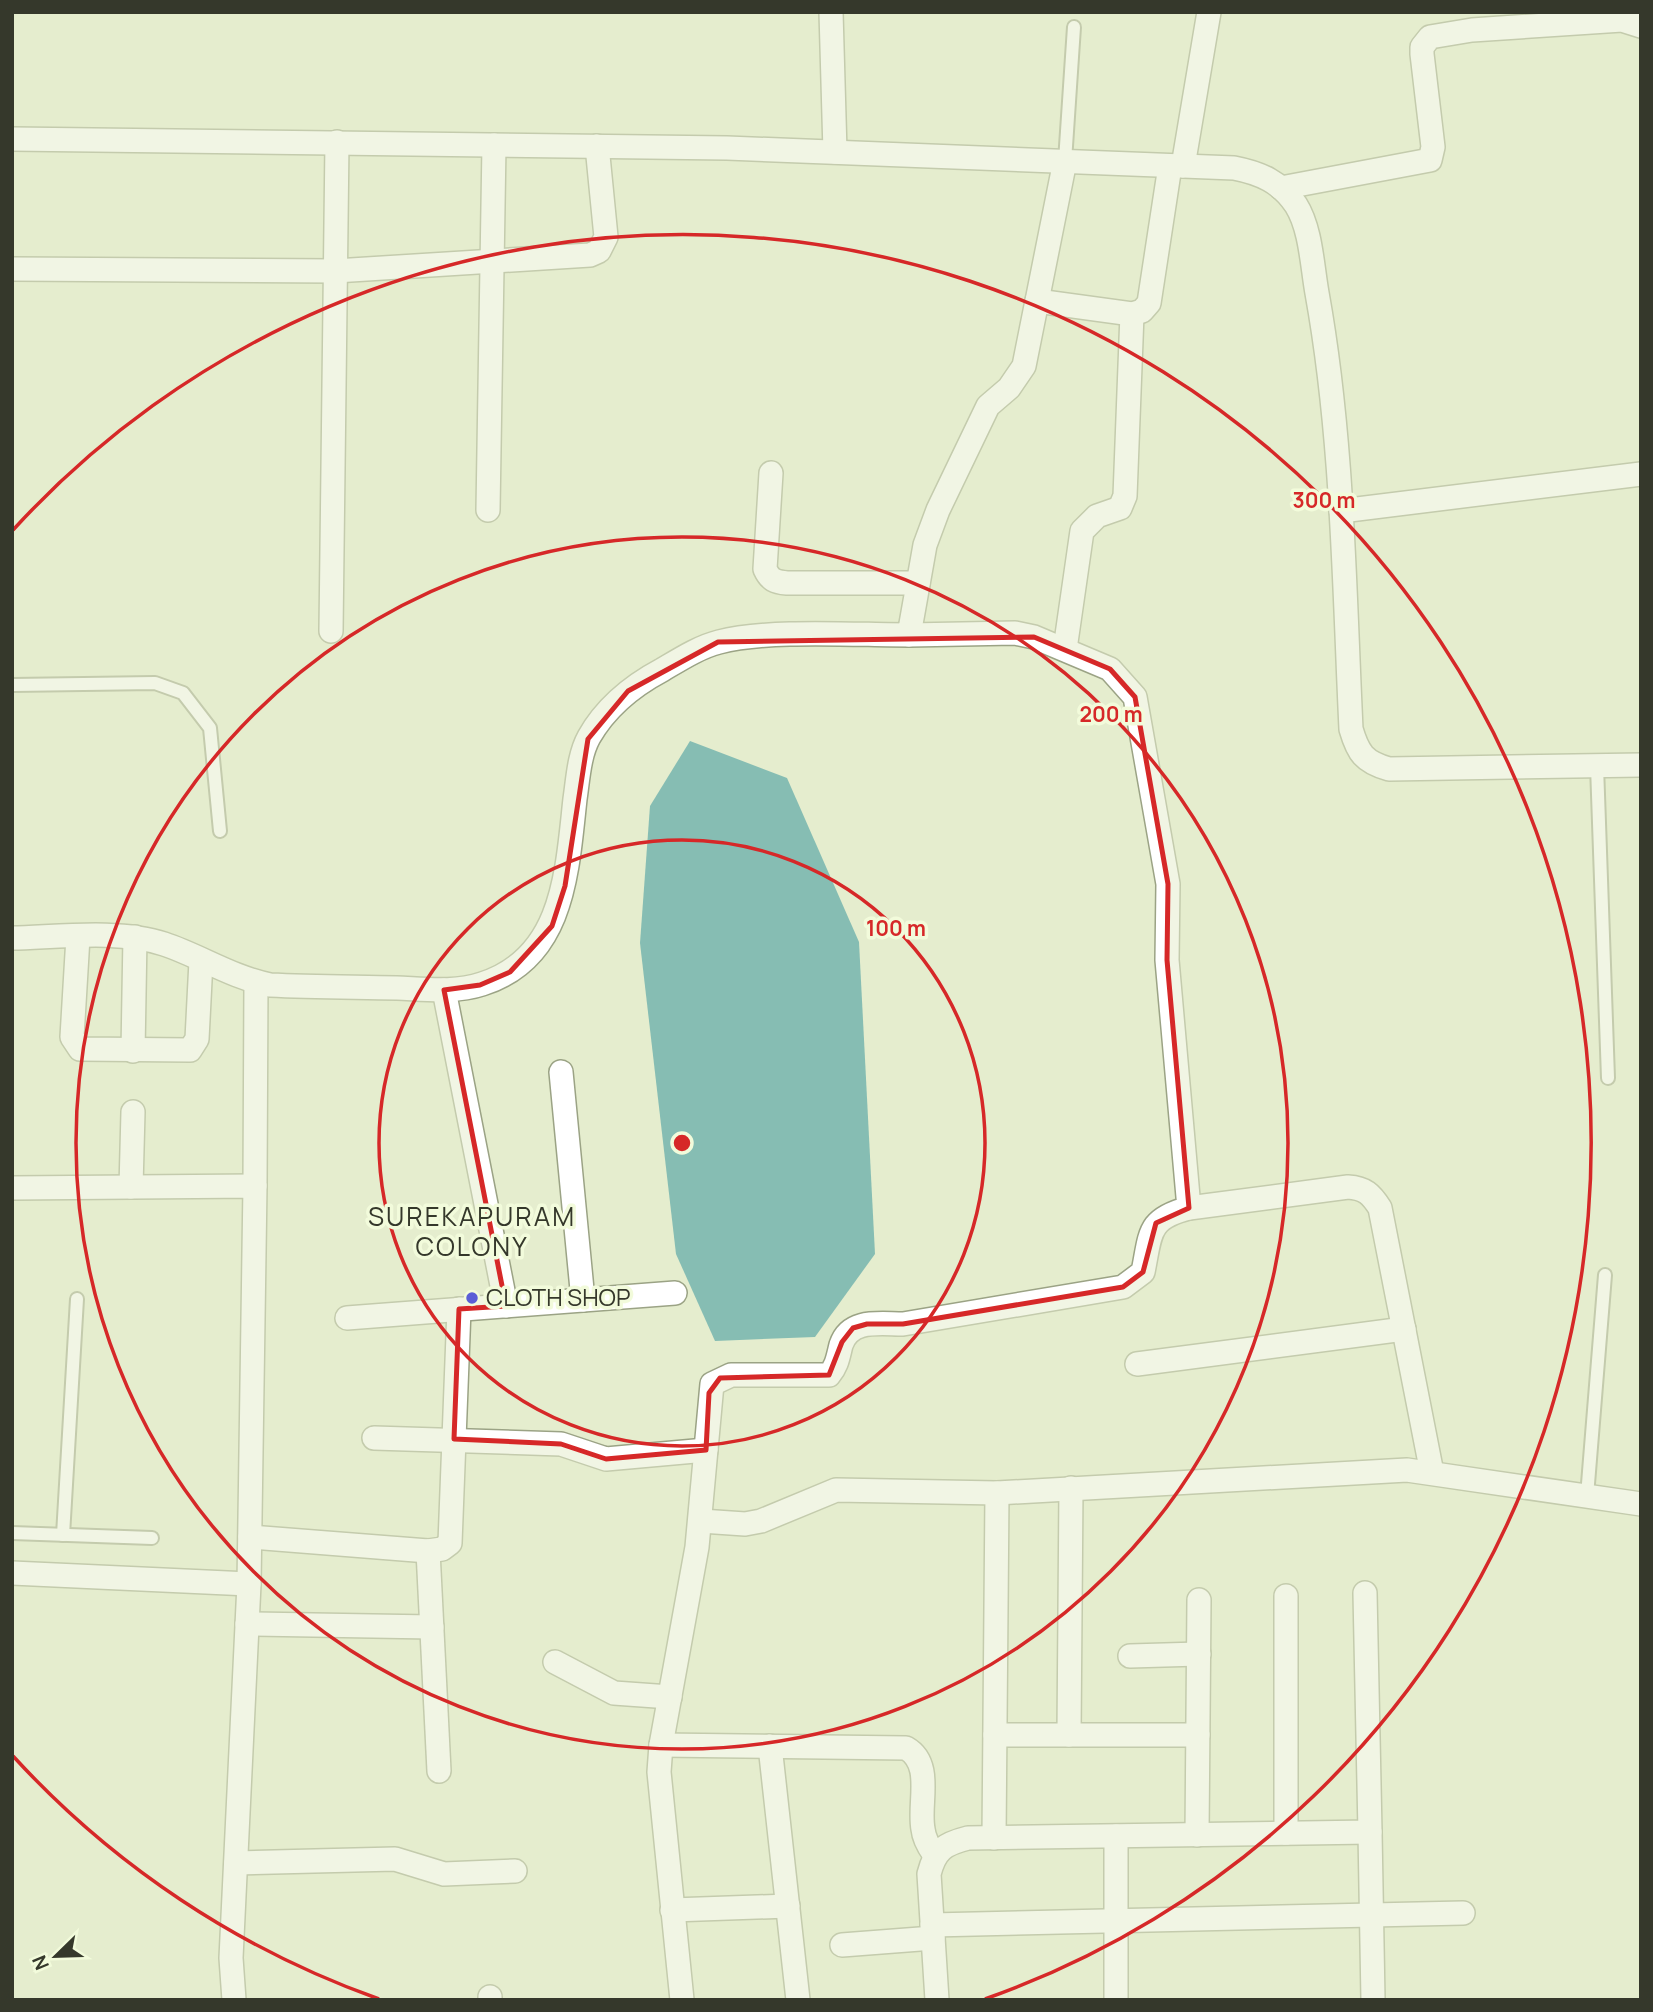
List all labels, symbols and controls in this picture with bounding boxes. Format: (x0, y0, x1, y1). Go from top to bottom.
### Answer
text: 300 m (1293, 486, 1355, 514)
text: 200 m (1079, 700, 1143, 728)
text: 100 m (866, 914, 926, 942)
centre of rings (670, 1131, 694, 1155)
district label: SUREKAPURAM COLONY (368, 1198, 576, 1264)
place label: CLOTH SHOP (486, 1280, 630, 1313)
marker: CLOTH SHOP (464, 1290, 480, 1306)
north arrow (21, 1921, 91, 1991)
text: N (26, 1951, 55, 1974)

